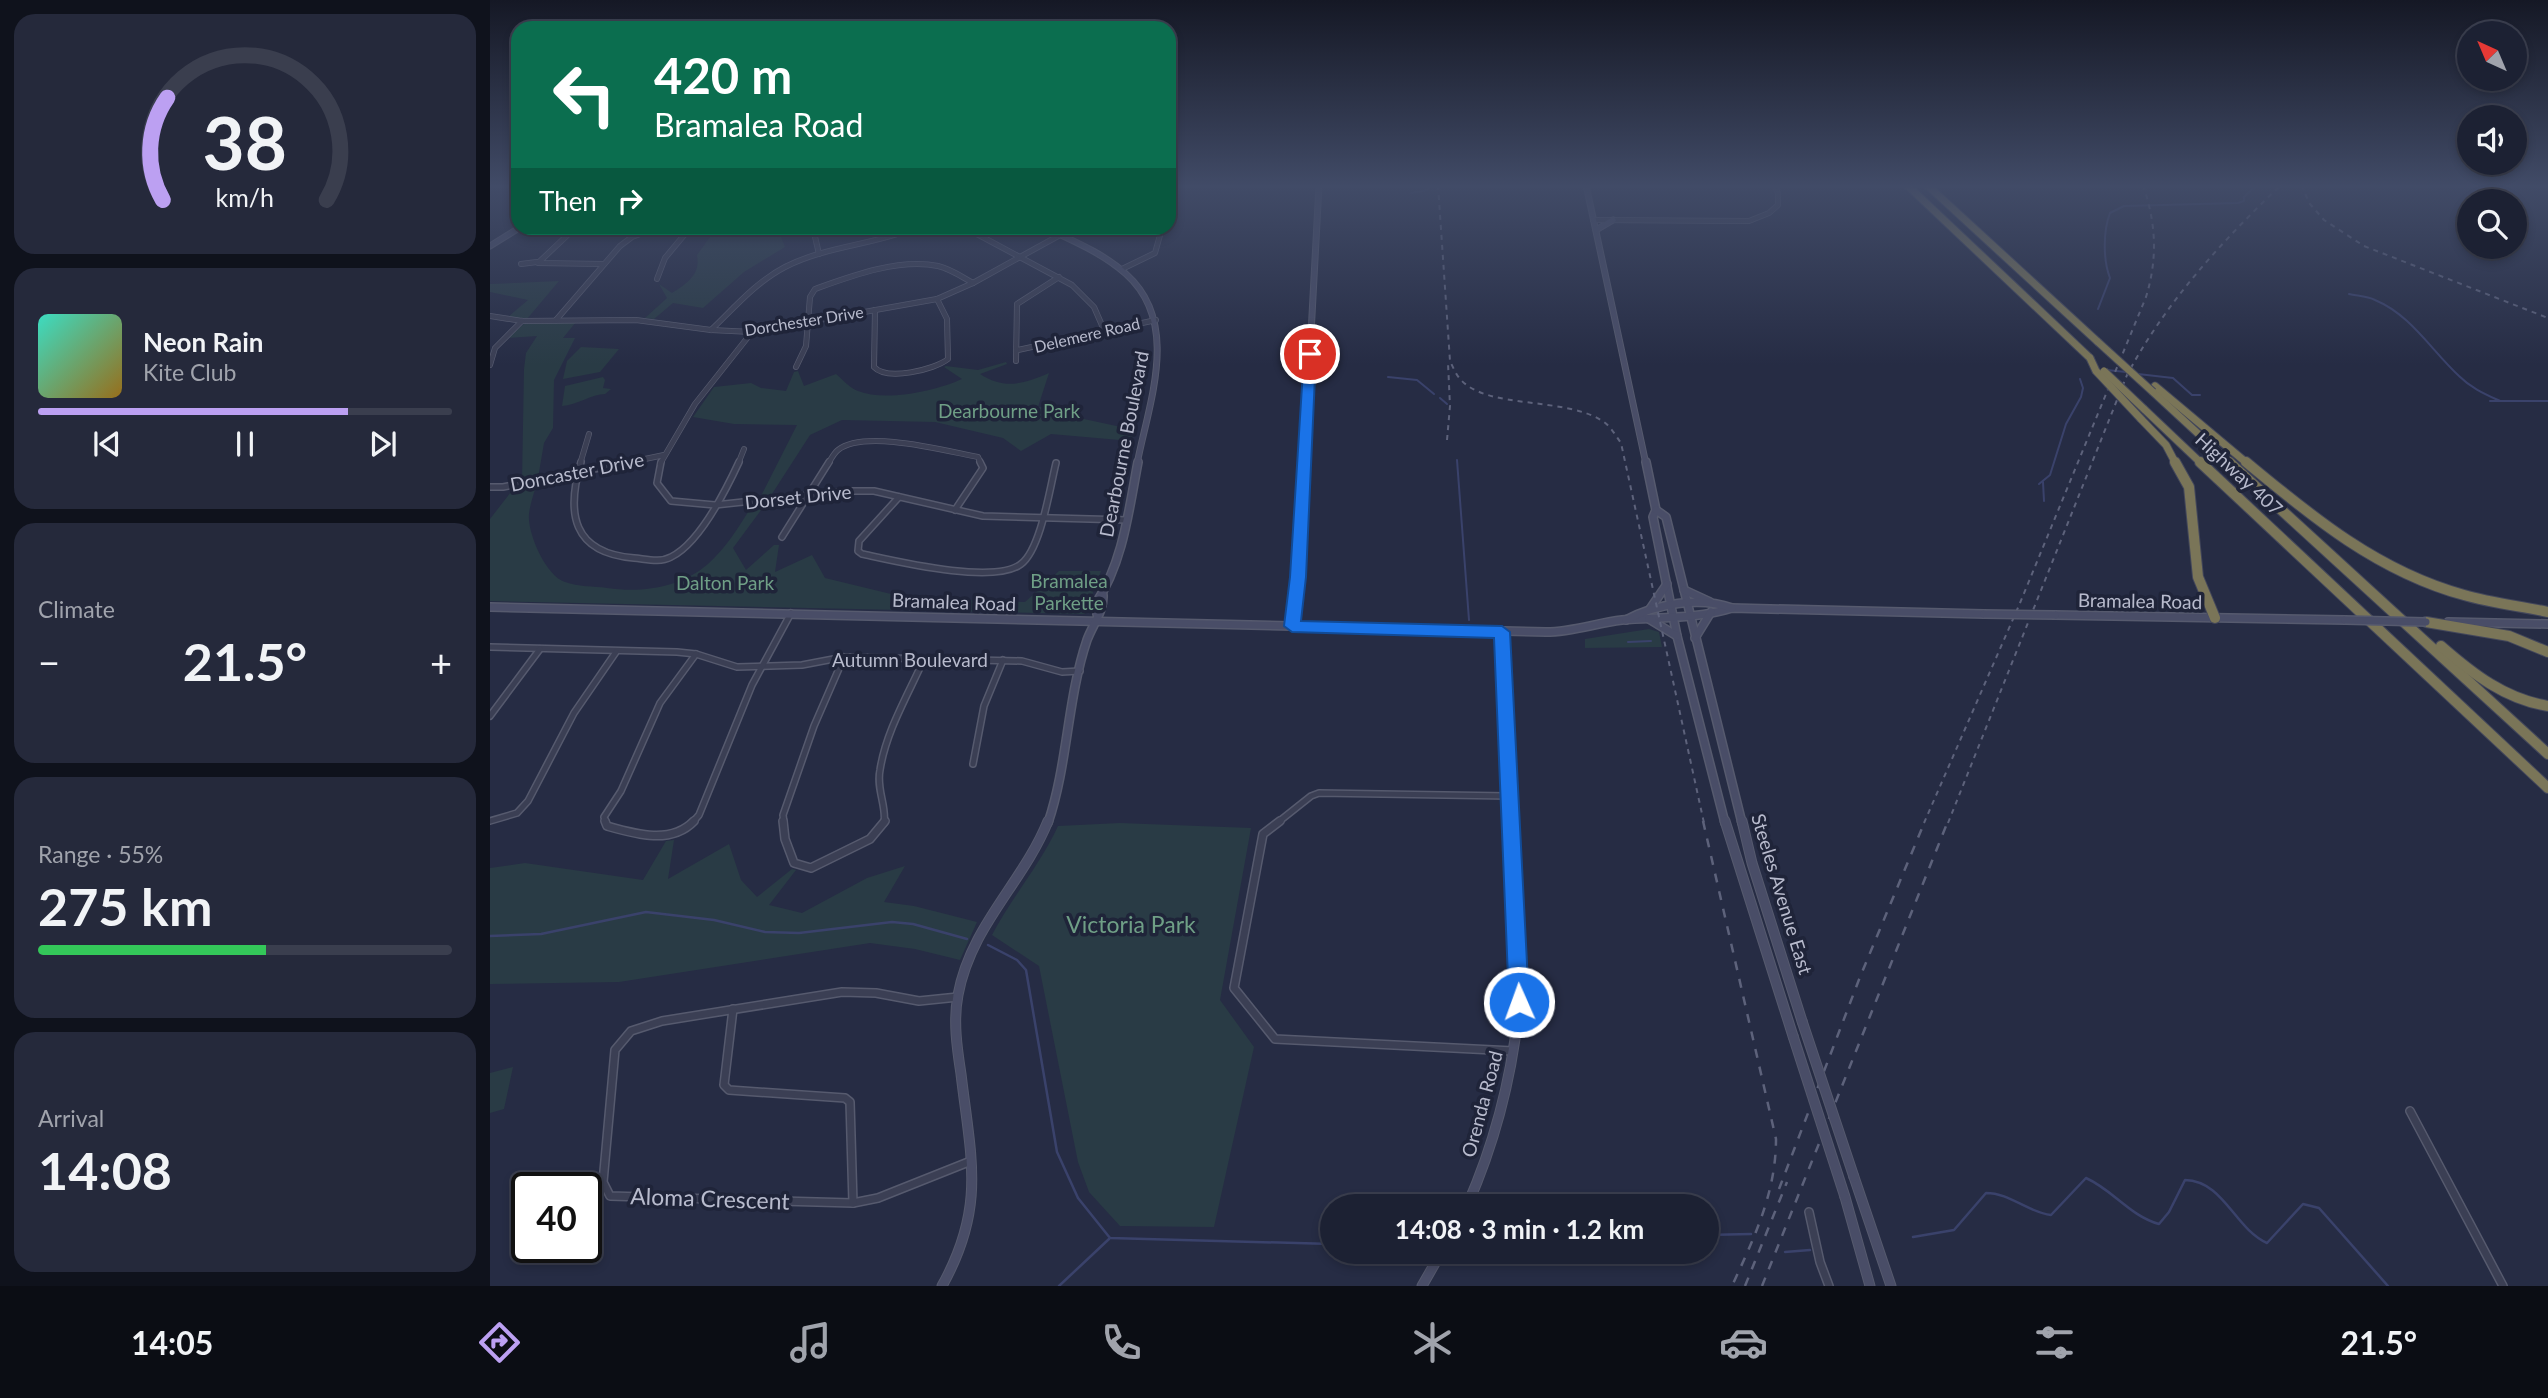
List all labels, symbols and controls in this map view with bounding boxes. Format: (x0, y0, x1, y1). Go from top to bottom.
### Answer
north arrow (2457, 21, 2527, 91)
map controls (2457, 21, 2527, 259)
text: 420 m (654, 46, 792, 104)
icon: left (539, 49, 630, 140)
text: 38 (203, 99, 287, 187)
text: Bramalea Road (654, 105, 863, 144)
button: sound (2457, 105, 2527, 175)
text: km/h (216, 182, 274, 212)
icon: right (611, 182, 649, 220)
text: Then (539, 185, 597, 217)
button: search (2457, 189, 2527, 259)
street label: Dorchester Drive (743, 302, 865, 339)
street label: Delemere Road (1032, 313, 1142, 356)
pin (1280, 324, 1340, 384)
text: Neon Rain (143, 326, 263, 358)
icon: arrive (1291, 335, 1329, 373)
street label: Dearbourne Boulevard (1094, 349, 1153, 539)
text: Kite Club (143, 358, 236, 386)
park label: Dearbourne Park (938, 399, 1080, 422)
icon: previous (88, 425, 126, 463)
icon: pause (226, 425, 264, 463)
icon: next (364, 425, 402, 463)
street label: Highway 407 (2191, 427, 2288, 520)
street label: Doncaster Drive (508, 447, 646, 496)
street label: Dorset Drive (743, 479, 852, 514)
park label: Bramalea Parkette (1030, 569, 1108, 614)
park label: Dalton Park (676, 571, 774, 594)
street label: Bramalea Road (891, 588, 1017, 615)
street label: Bramalea Road (2078, 588, 2202, 613)
text: Climate (38, 595, 115, 623)
text: 21.5° (183, 630, 307, 692)
text: − (38, 639, 60, 685)
text: + (430, 639, 452, 685)
street label: Autumn Boulevard (832, 648, 988, 671)
street label: Steeles Avenue East (1747, 811, 1818, 977)
text: Range · 55% (38, 840, 163, 868)
text: 275 km (38, 875, 212, 937)
park label: Victoria Park (1066, 910, 1196, 938)
position arrow (1482, 965, 1556, 1039)
street label: Orenda Road (1456, 1048, 1507, 1160)
text: Arrival (38, 1104, 104, 1132)
text: 14:08 (38, 1139, 172, 1201)
speed limit sign: 40 (511, 1172, 602, 1263)
street label: Aloma Crescent (630, 1181, 791, 1215)
text: 14:08 · 3 min · 1.2 km (1395, 1213, 1644, 1245)
icon: directions (475, 1318, 524, 1367)
icon: music (786, 1318, 835, 1367)
icon: phone (1097, 1318, 1146, 1367)
icon: climate (1408, 1318, 1457, 1367)
icon: car (1719, 1318, 1768, 1367)
icon: filters (2030, 1318, 2079, 1367)
text: 14:05 (131, 1323, 213, 1362)
text: 21.5° (2340, 1323, 2417, 1362)

